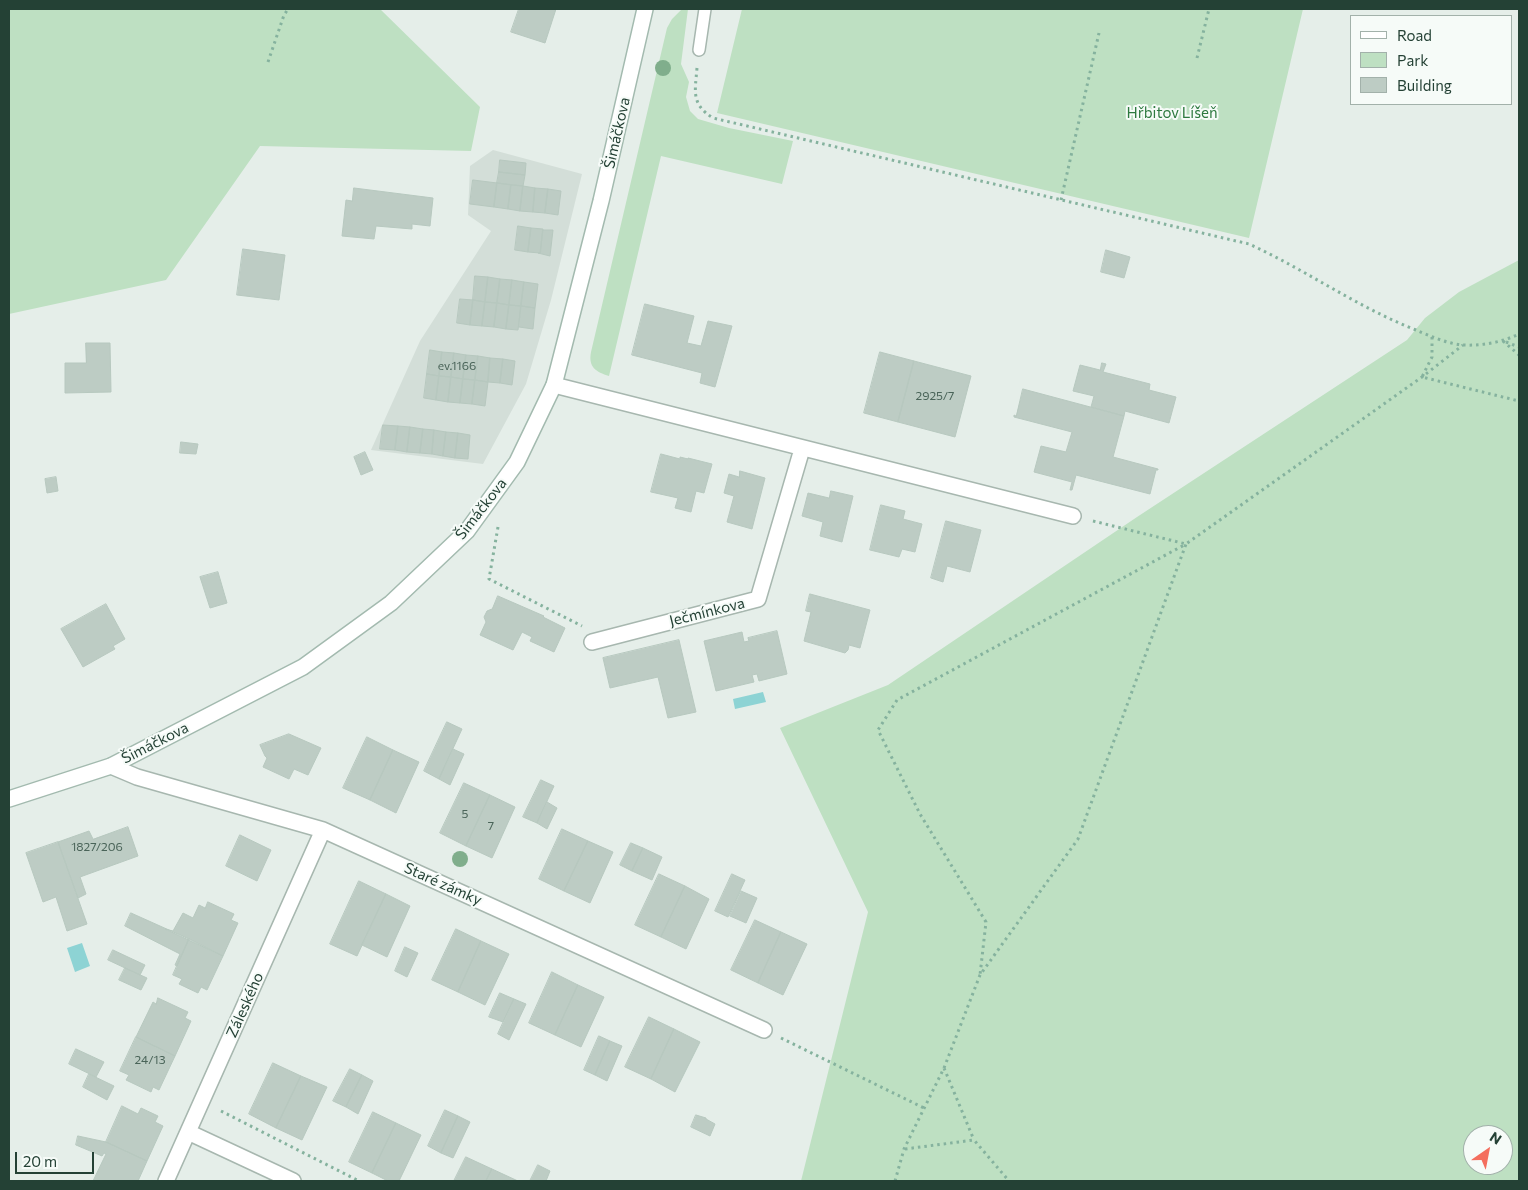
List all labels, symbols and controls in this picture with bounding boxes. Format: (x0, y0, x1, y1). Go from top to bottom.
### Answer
legend (1350, 15, 1513, 105)
text: Road (1397, 26, 1432, 44)
text: Park (1397, 51, 1428, 69)
text: Building (1397, 76, 1452, 94)
street label: Šimáčkova (600, 96, 634, 170)
park label: Hřbitov Líšeň (1126, 104, 1218, 122)
house number: ev.1166 (438, 359, 476, 373)
house number: 2925/7 (916, 389, 954, 403)
street label: Šimáčkova (451, 475, 511, 543)
street label: Ječmínkova (667, 594, 747, 630)
street label: Šimáčkova (118, 718, 192, 768)
house number: 5 (462, 807, 468, 821)
house number: 7 (488, 819, 494, 833)
house number: 1827/206 (71, 840, 123, 854)
street label: Staré zámky (401, 859, 485, 909)
street label: Záleského (223, 970, 267, 1040)
house number: 24/13 (135, 1053, 165, 1067)
north arrow (1463, 1125, 1513, 1175)
text: N (1487, 1128, 1505, 1148)
scale bar (18, 1142, 96, 1174)
text: 20 m (23, 1152, 57, 1170)

